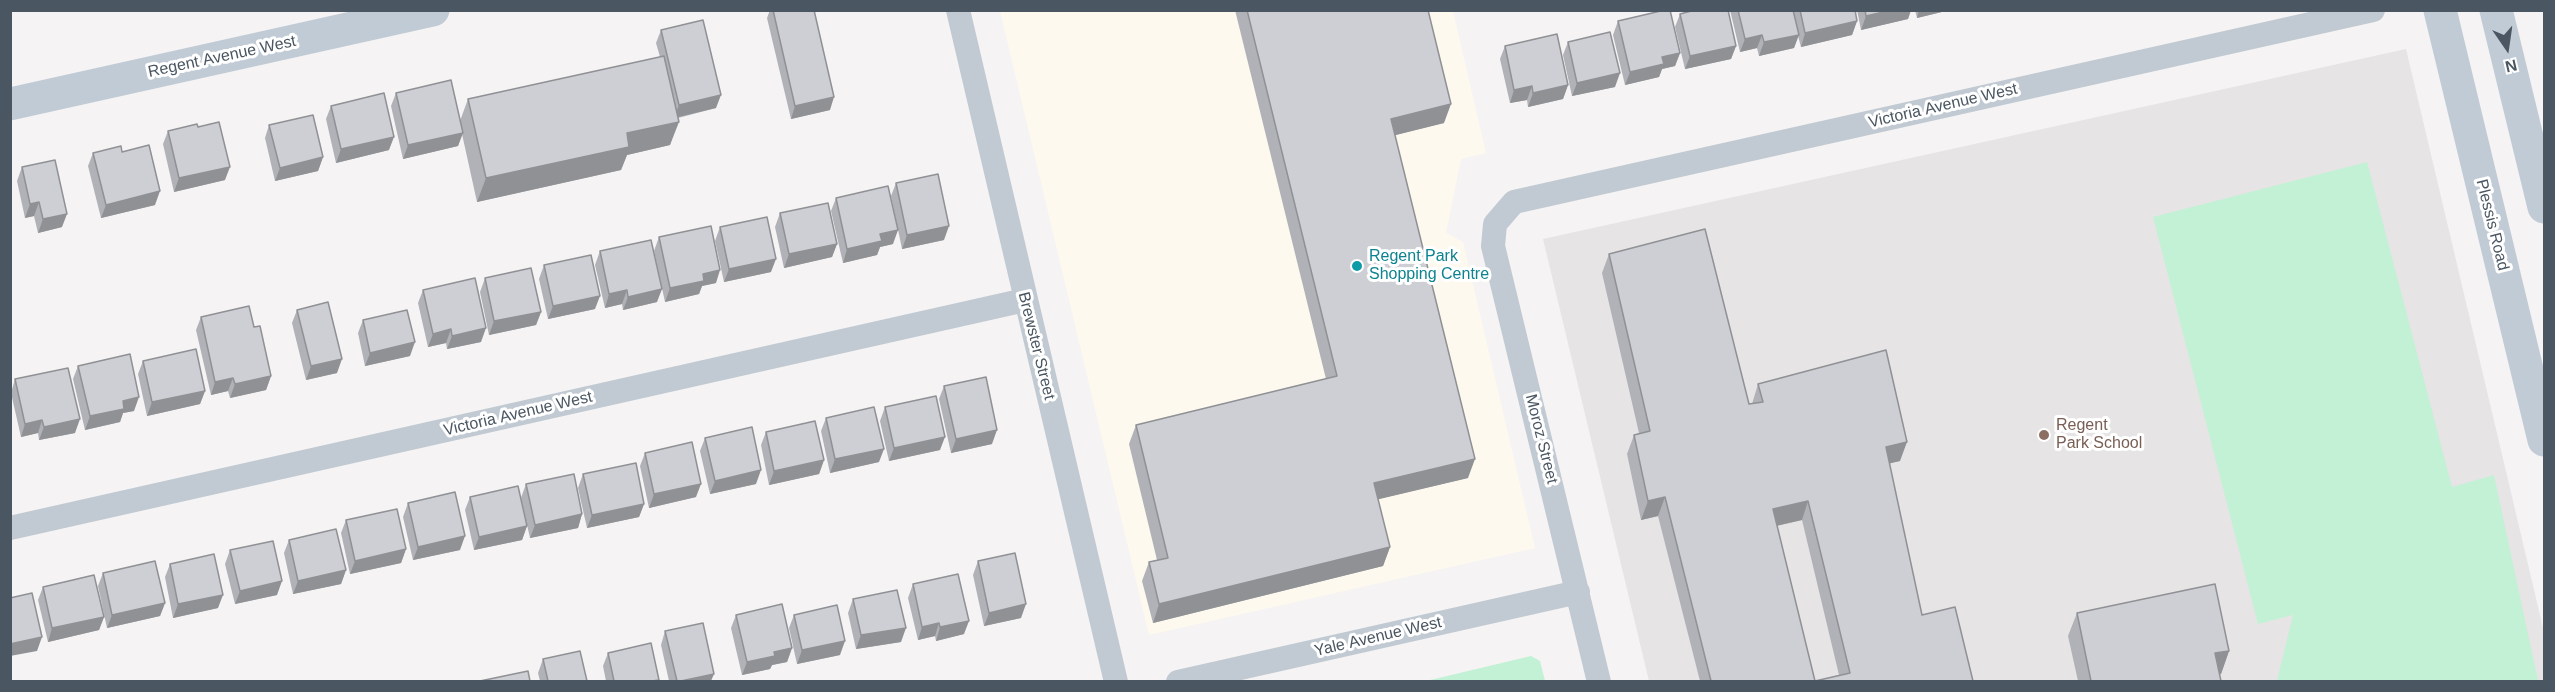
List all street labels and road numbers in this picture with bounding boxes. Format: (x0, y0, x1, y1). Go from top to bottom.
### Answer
street label: Regent Avenue West (146, 32, 298, 82)
street label: Victoria Avenue West (1867, 80, 2019, 132)
street label: Plessis Road (2471, 177, 2513, 273)
street label: Brewster Street (1013, 290, 1059, 402)
street label: Victoria Avenue West (442, 388, 594, 440)
street label: Moroz Street (1521, 392, 1561, 486)
street label: Yale Avenue West (1313, 613, 1443, 661)

